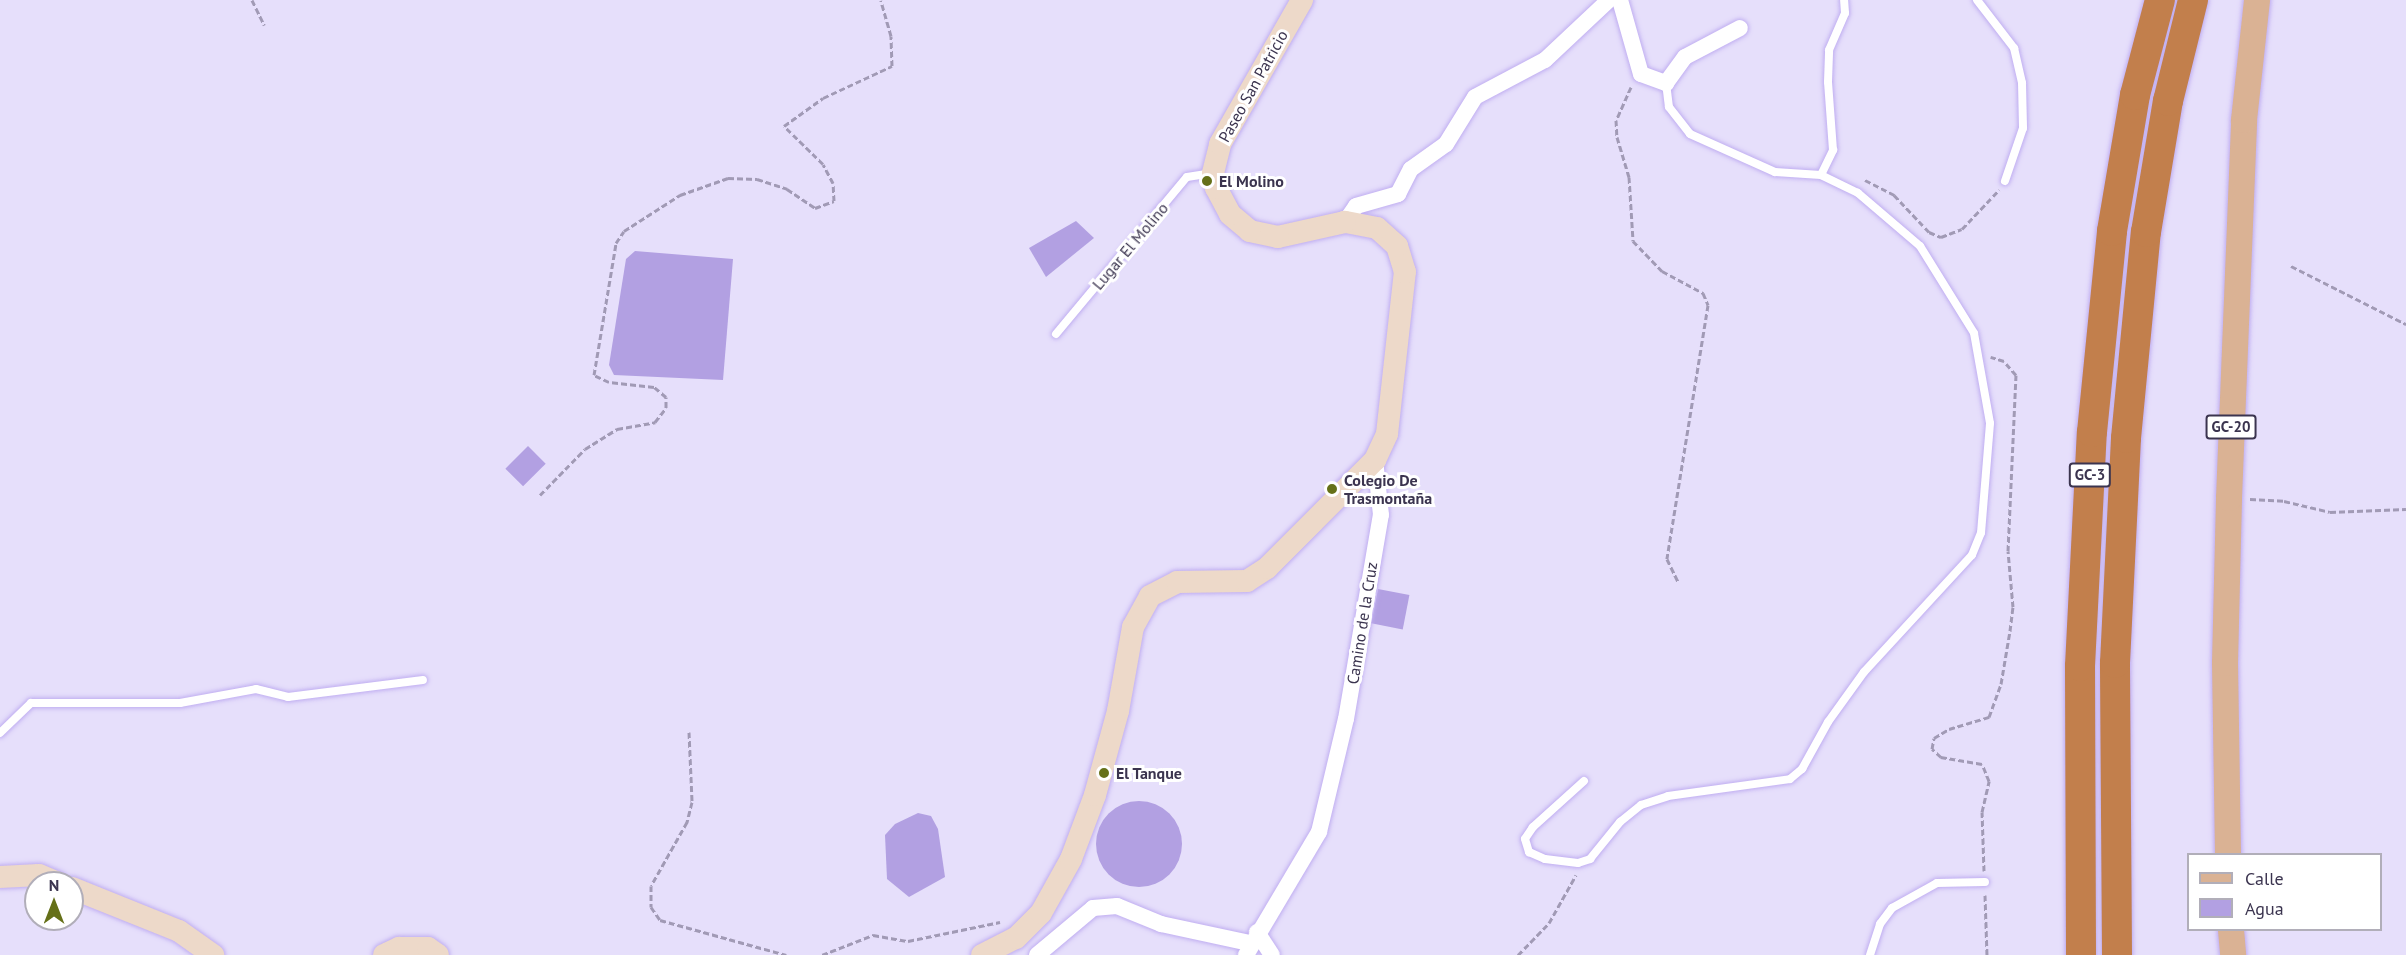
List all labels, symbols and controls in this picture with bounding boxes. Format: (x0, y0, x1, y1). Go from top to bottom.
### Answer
street label: Paseo San Patricio (1214, 27, 1292, 145)
place label: El Molino (1219, 171, 1284, 191)
marker: El Molino (1200, 174, 1214, 188)
street label: Lugar El Molino (1088, 199, 1172, 293)
road number: GC-20 (2206, 415, 2256, 439)
road number: GC-3 (2068, 463, 2112, 487)
place label: Colegio De Trasmontaña (1344, 470, 1432, 508)
marker: Colegio De Trasmontaña (1325, 482, 1339, 496)
street label: Camino de la Cruz (1343, 560, 1381, 686)
place label: El Tanque (1116, 763, 1182, 783)
marker: El Tanque (1097, 766, 1111, 780)
legend (2187, 853, 2382, 931)
text: Calle (2245, 867, 2284, 890)
north arrow (24, 871, 84, 931)
text: N (49, 875, 59, 895)
text: Agua (2245, 897, 2284, 920)

